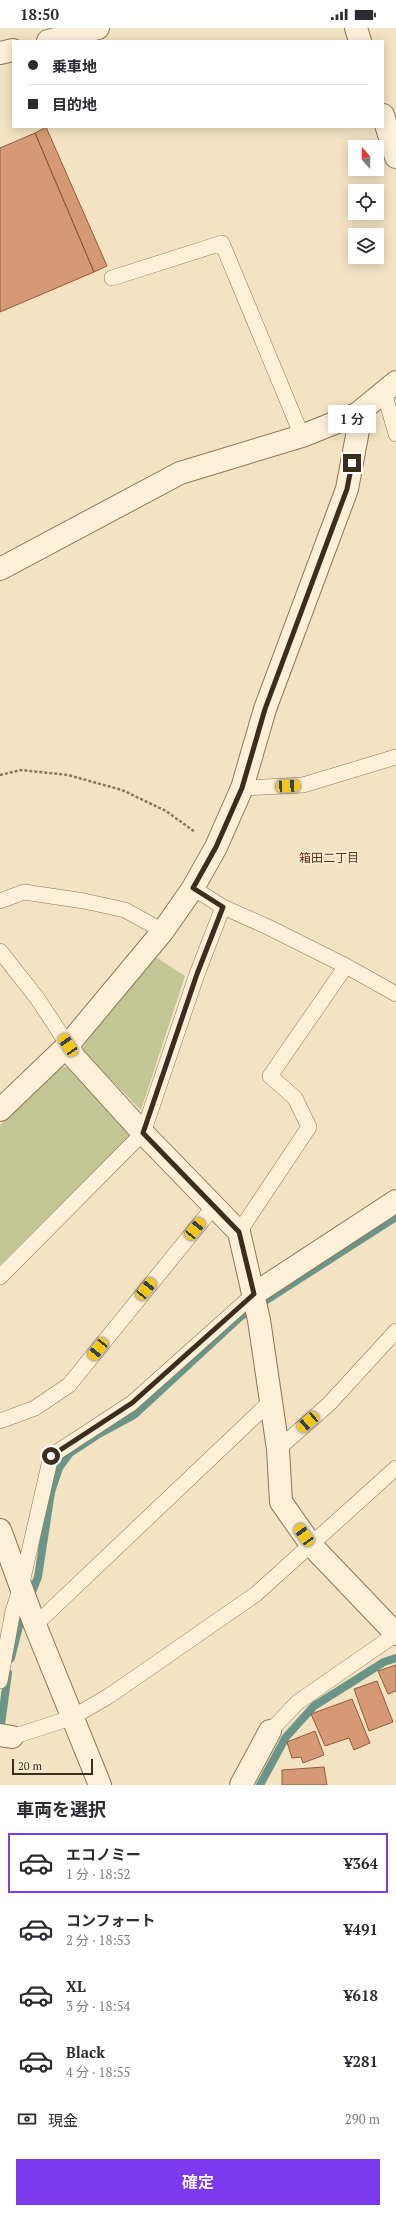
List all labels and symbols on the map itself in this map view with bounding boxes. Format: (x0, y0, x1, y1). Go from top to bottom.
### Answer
north arrow (348, 140, 384, 176)
callout: 1 分 (328, 405, 376, 433)
route end (343, 454, 361, 472)
car (276, 779, 300, 793)
district label: 箱田二丁目 (299, 850, 359, 865)
car (56, 1032, 80, 1058)
car (183, 1216, 207, 1242)
car (134, 1276, 158, 1302)
car (86, 1336, 110, 1362)
car (295, 1410, 321, 1434)
route start (42, 1447, 60, 1465)
car (292, 1522, 316, 1548)
scale bar (12, 1757, 93, 1776)

